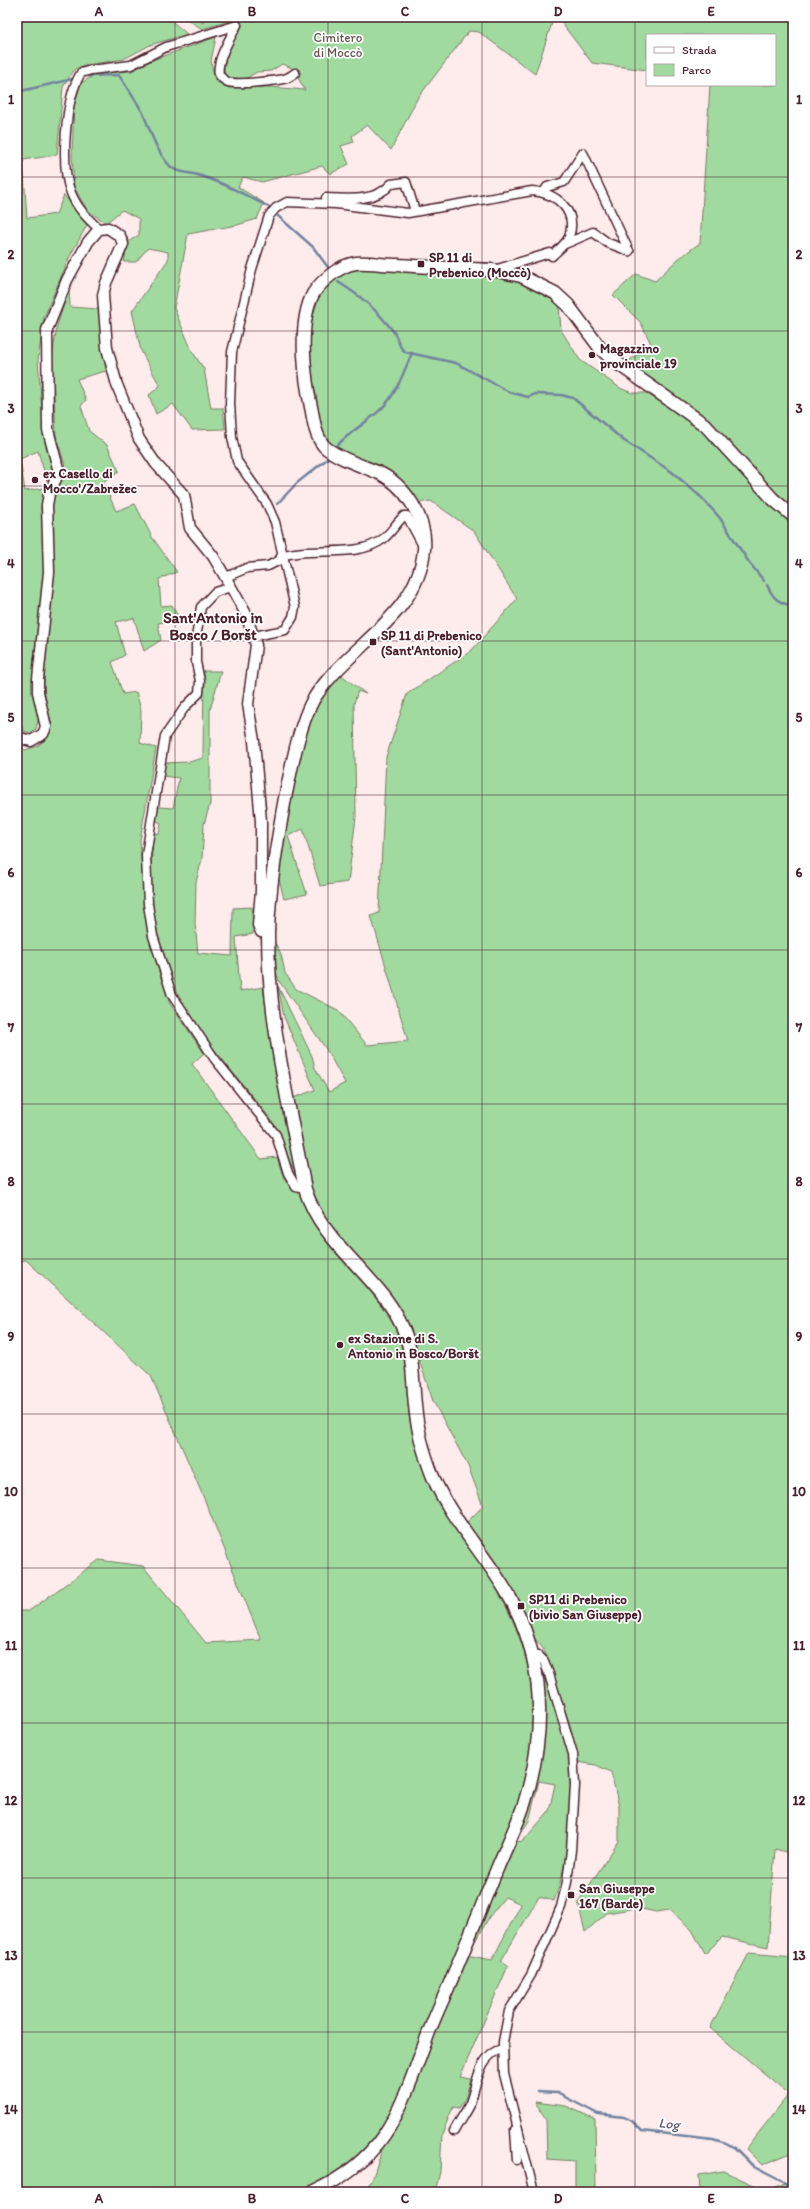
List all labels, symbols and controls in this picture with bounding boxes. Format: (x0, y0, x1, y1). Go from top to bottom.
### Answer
text: A (94, 4, 104, 19)
text: B (248, 4, 257, 19)
text: C (401, 4, 410, 19)
text: D (554, 4, 563, 19)
text: E (707, 4, 715, 19)
park label: Cimitero di Moccò (314, 30, 363, 60)
legend (646, 34, 776, 86)
text: Strada (682, 43, 717, 57)
text: Parco (682, 63, 711, 77)
text: 1 (8, 92, 14, 107)
text: 1 (796, 92, 802, 107)
text: 2 (8, 247, 15, 262)
text: 2 (796, 247, 803, 262)
place label: SP 11 di Prebenico (Moccò) (429, 250, 531, 281)
marker: SP 11 di Prebenico (Moccò) (416, 259, 426, 269)
place label: Magazzino provinciale 19 (599, 341, 677, 372)
marker: Magazzino provinciale 19 (587, 350, 597, 360)
text: 3 (7, 401, 15, 416)
text: 3 (795, 401, 803, 416)
place label: ex Casello di Mocco'/Zabrežec (43, 466, 137, 496)
marker: ex Casello di Mocco'/Zabrežec (30, 475, 40, 485)
text: 4 (7, 556, 15, 571)
text: 4 (795, 556, 803, 571)
district label: Sant'Antonio in Bosco / Boršt (163, 609, 263, 644)
place label: SP 11 di Prebenico (Sant'Antonio) (381, 628, 482, 659)
marker: SP 11 di Prebenico (Sant'Antonio) (368, 637, 378, 647)
text: 5 (8, 710, 15, 725)
text: 5 (796, 710, 803, 725)
text: 6 (8, 865, 15, 880)
text: 6 (796, 865, 803, 880)
text: 7 (7, 1020, 15, 1035)
text: 7 (795, 1020, 803, 1035)
text: 8 (7, 1174, 15, 1189)
text: 8 (795, 1174, 803, 1189)
text: 9 (8, 1329, 15, 1344)
text: 9 (796, 1329, 803, 1344)
place label: ex Stazione di S. Antonio in Bosco/Boršt (347, 1331, 479, 1361)
marker: ex Stazione di S. Antonio in Bosco/Boršt (335, 1340, 345, 1350)
text: 10 (4, 1484, 18, 1499)
text: 10 (792, 1484, 806, 1499)
place label: SP11 di Prebenico (bivio San Giuseppe) (529, 1592, 642, 1623)
marker: SP11 di Prebenico (bivio San Giuseppe) (516, 1601, 526, 1611)
text: 11 (5, 1638, 17, 1653)
text: 11 (793, 1638, 805, 1653)
text: 12 (5, 1793, 18, 1808)
text: 12 (793, 1793, 806, 1808)
place label: San Giuseppe 167 (Barde) (579, 1881, 655, 1912)
marker: San Giuseppe 167 (Barde) (566, 1890, 576, 1900)
text: 13 (4, 1948, 18, 1963)
text: 13 (792, 1948, 806, 1963)
text: 14 (4, 2102, 18, 2117)
text: 14 (792, 2102, 806, 2117)
water label: Log (657, 2114, 682, 2134)
text: A (94, 2191, 104, 2206)
text: B (248, 2191, 257, 2206)
text: C (401, 2191, 410, 2206)
text: D (554, 2191, 563, 2206)
text: E (707, 2191, 715, 2206)

